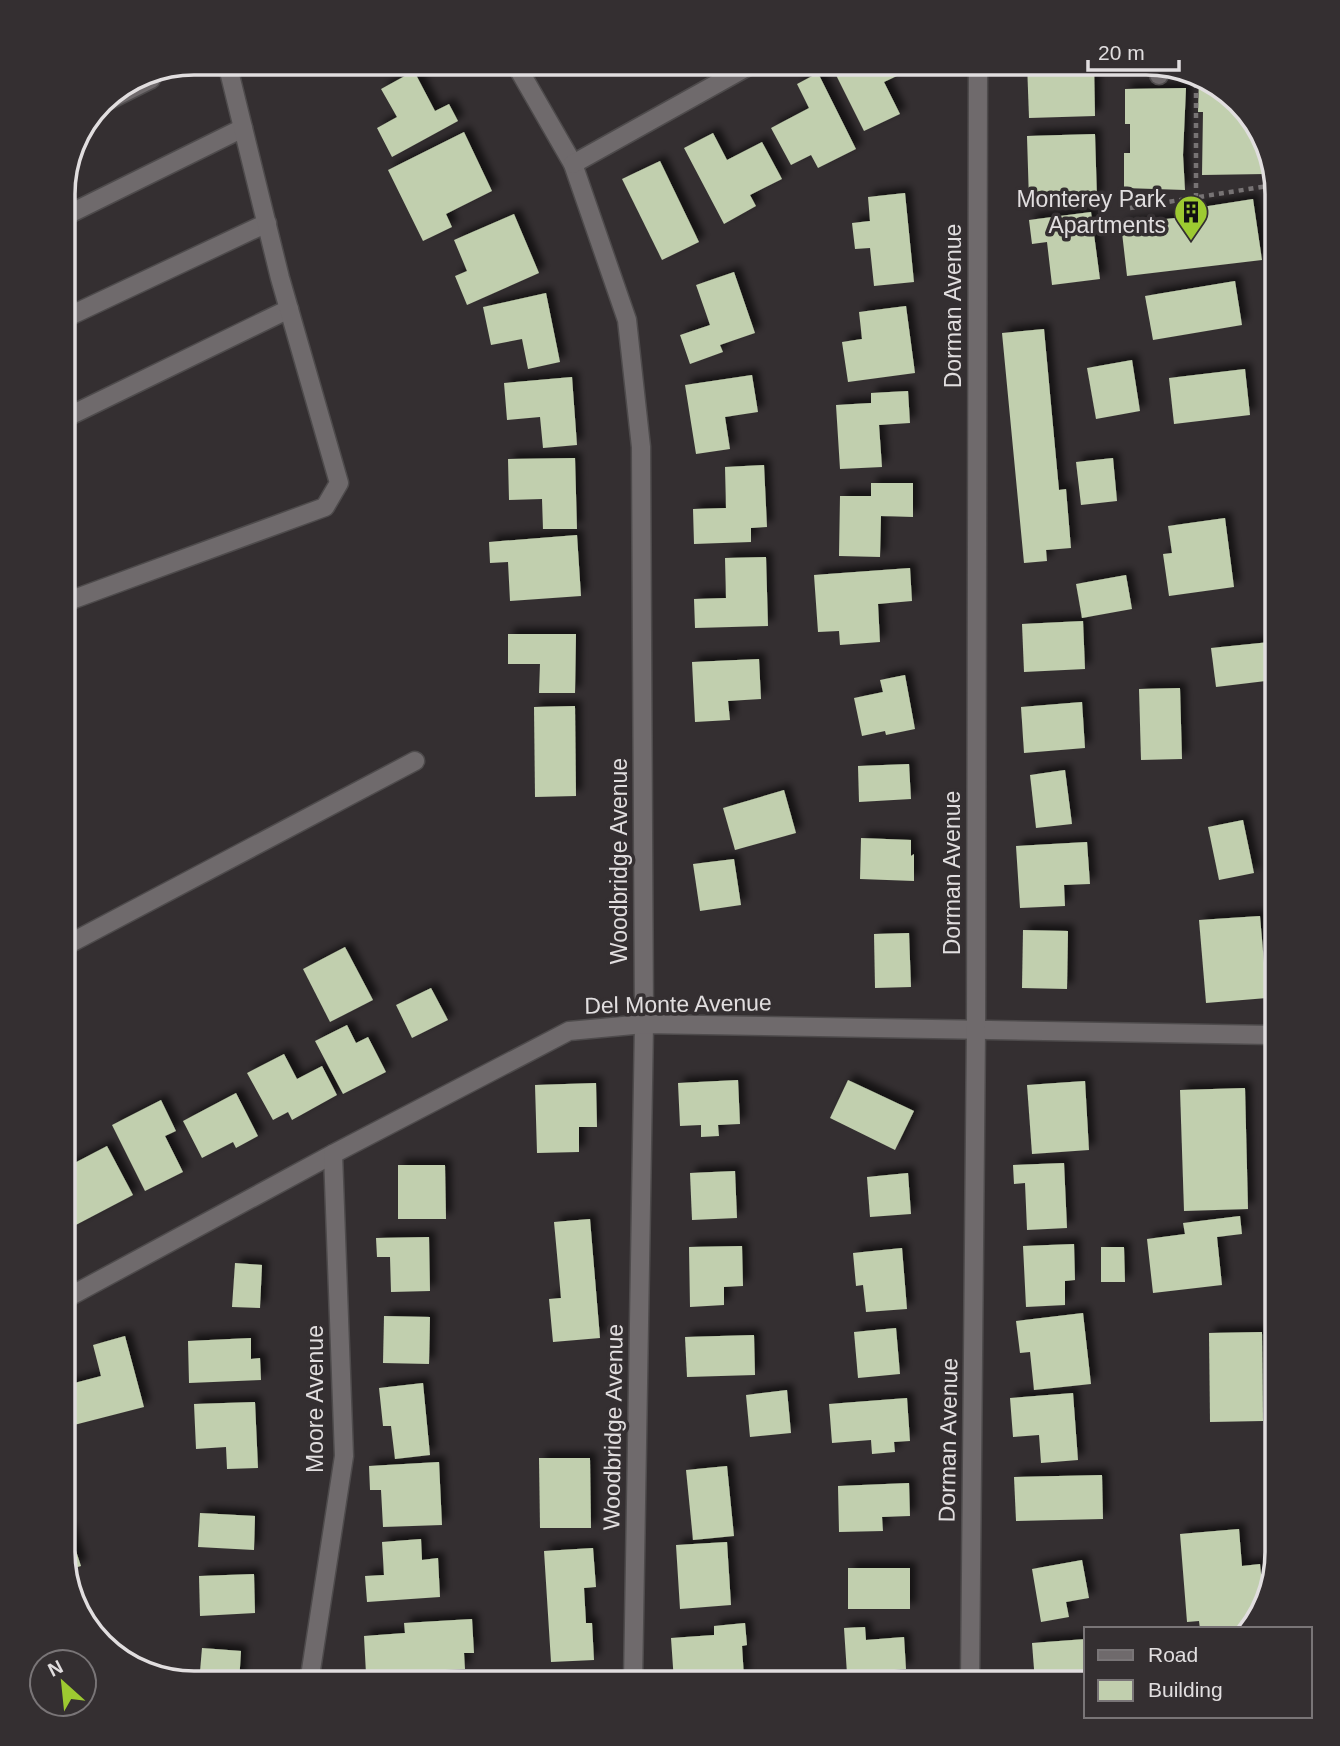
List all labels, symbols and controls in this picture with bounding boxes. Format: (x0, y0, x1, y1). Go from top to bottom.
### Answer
scale bar (1088, 28, 1179, 72)
text: 20 m (1098, 41, 1145, 64)
place label: Monterey Park Apartments (1016, 186, 1166, 238)
building icon: Monterey Park Apartments (1172, 193, 1210, 242)
street label: Dorman Avenue (940, 224, 966, 388)
street label: Woodbridge Avenue (606, 758, 632, 964)
street label: Dorman Avenue (939, 791, 965, 955)
street label: Del Monte Avenue (584, 989, 772, 1019)
street label: Woodbridge Avenue (598, 1324, 628, 1530)
street label: Moore Avenue (302, 1325, 328, 1473)
street label: Dorman Avenue (934, 1358, 962, 1522)
legend (1084, 1627, 1312, 1718)
text: Road (1148, 1643, 1198, 1666)
north arrow (28, 1648, 98, 1718)
text: N (45, 1656, 66, 1681)
text: Building (1148, 1678, 1223, 1701)

